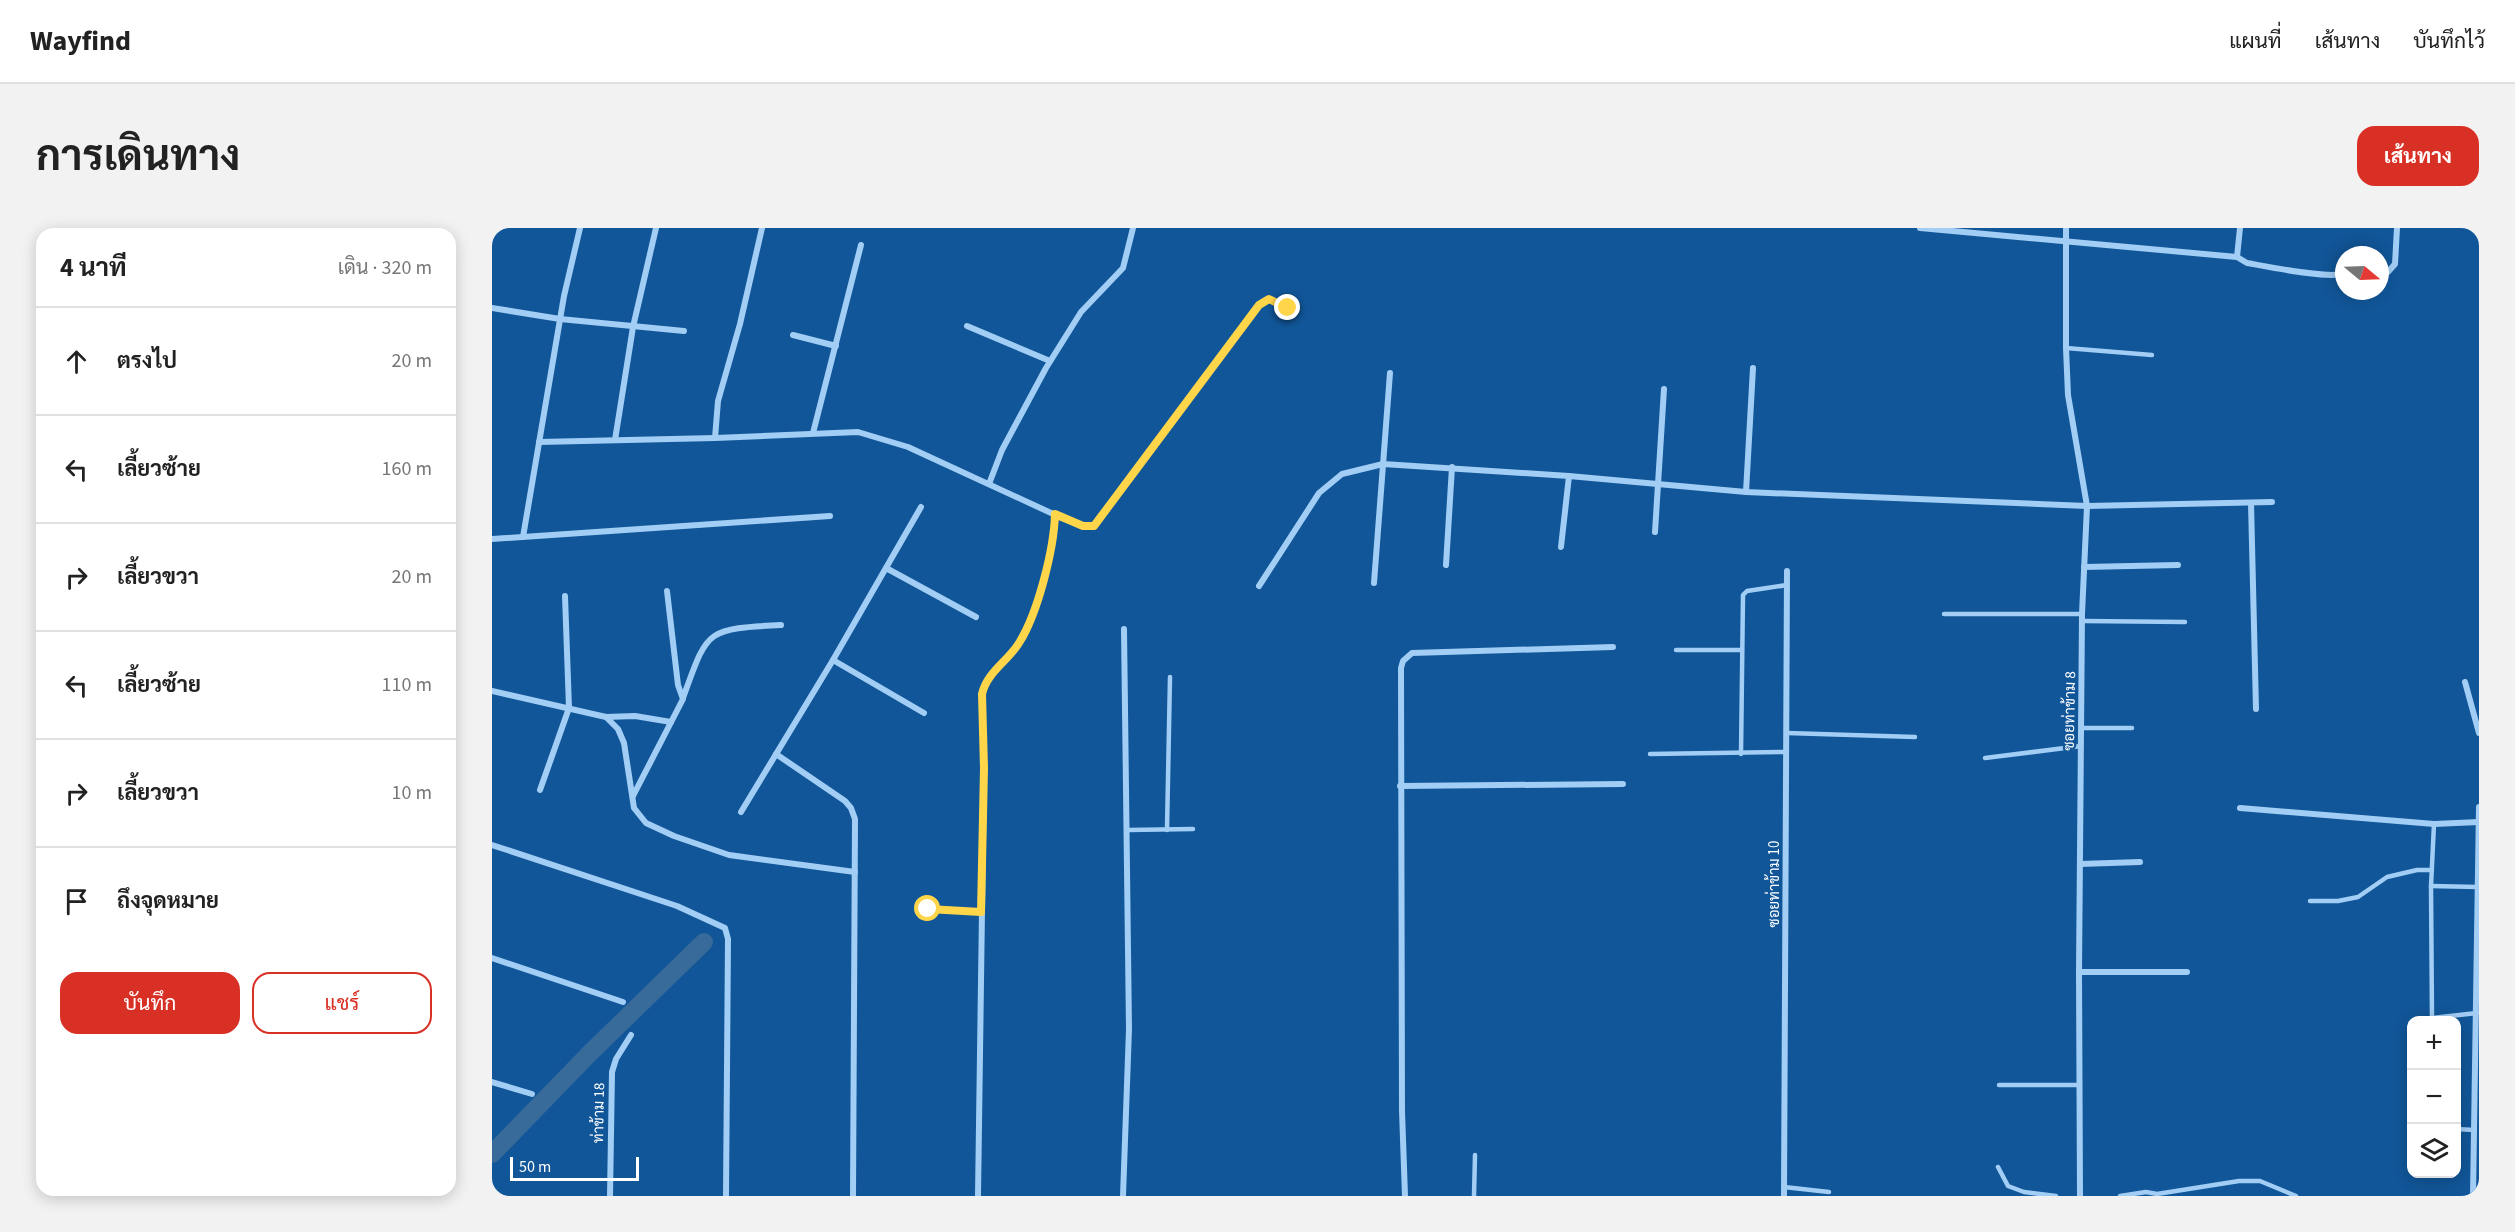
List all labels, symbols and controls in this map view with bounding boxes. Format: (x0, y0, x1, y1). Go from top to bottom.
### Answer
text: Wayfind (30, 21, 131, 61)
text: แผนที่ (2229, 26, 2282, 56)
text: เส้นทาง (2315, 26, 2380, 56)
text: บันทึกไว้ (2413, 26, 2485, 56)
button: เส้นทาง (2357, 126, 2479, 186)
text: การเดินทาง (36, 127, 240, 187)
north arrow (2335, 246, 2389, 300)
text: 4 นาที (60, 249, 127, 286)
text: เดิน · 320 m (338, 254, 432, 282)
route end (1274, 294, 1300, 320)
icon: ahead (60, 345, 93, 378)
text: ตรงไป (117, 345, 177, 377)
text: 20 m (392, 347, 432, 375)
icon: left (60, 453, 93, 486)
text: เลี้ยวซ้าย (117, 453, 201, 485)
text: 160 m (382, 455, 432, 483)
icon: right (60, 561, 93, 594)
text: เลี้ยวขวา (117, 561, 199, 593)
text: 20 m (392, 563, 432, 591)
icon: left (60, 669, 93, 702)
text: เลี้ยวซ้าย (117, 669, 201, 701)
text: 110 m (382, 671, 432, 699)
street label: ซอยท่าข้าม 8 (2059, 671, 2081, 751)
icon: right (60, 777, 93, 810)
text: เลี้ยวขวา (117, 777, 199, 809)
text: 10 m (392, 779, 432, 807)
street label: ซอยท่าข้าม 10 (1764, 840, 1785, 928)
icon: arrive (60, 885, 93, 918)
text: ถึงจุดหมาย (117, 885, 219, 917)
route start (914, 895, 940, 921)
button: บันทึก (60, 972, 240, 1034)
button: แชร์ (252, 972, 432, 1034)
map controls (2407, 1016, 2461, 1178)
button: + (2407, 1016, 2461, 1070)
button: − (2407, 1070, 2461, 1124)
street label: ท่าข้าม 18 (588, 1083, 610, 1143)
button: layers (2407, 1124, 2461, 1178)
scale bar (510, 1154, 639, 1182)
text: 50 m (519, 1156, 551, 1178)

